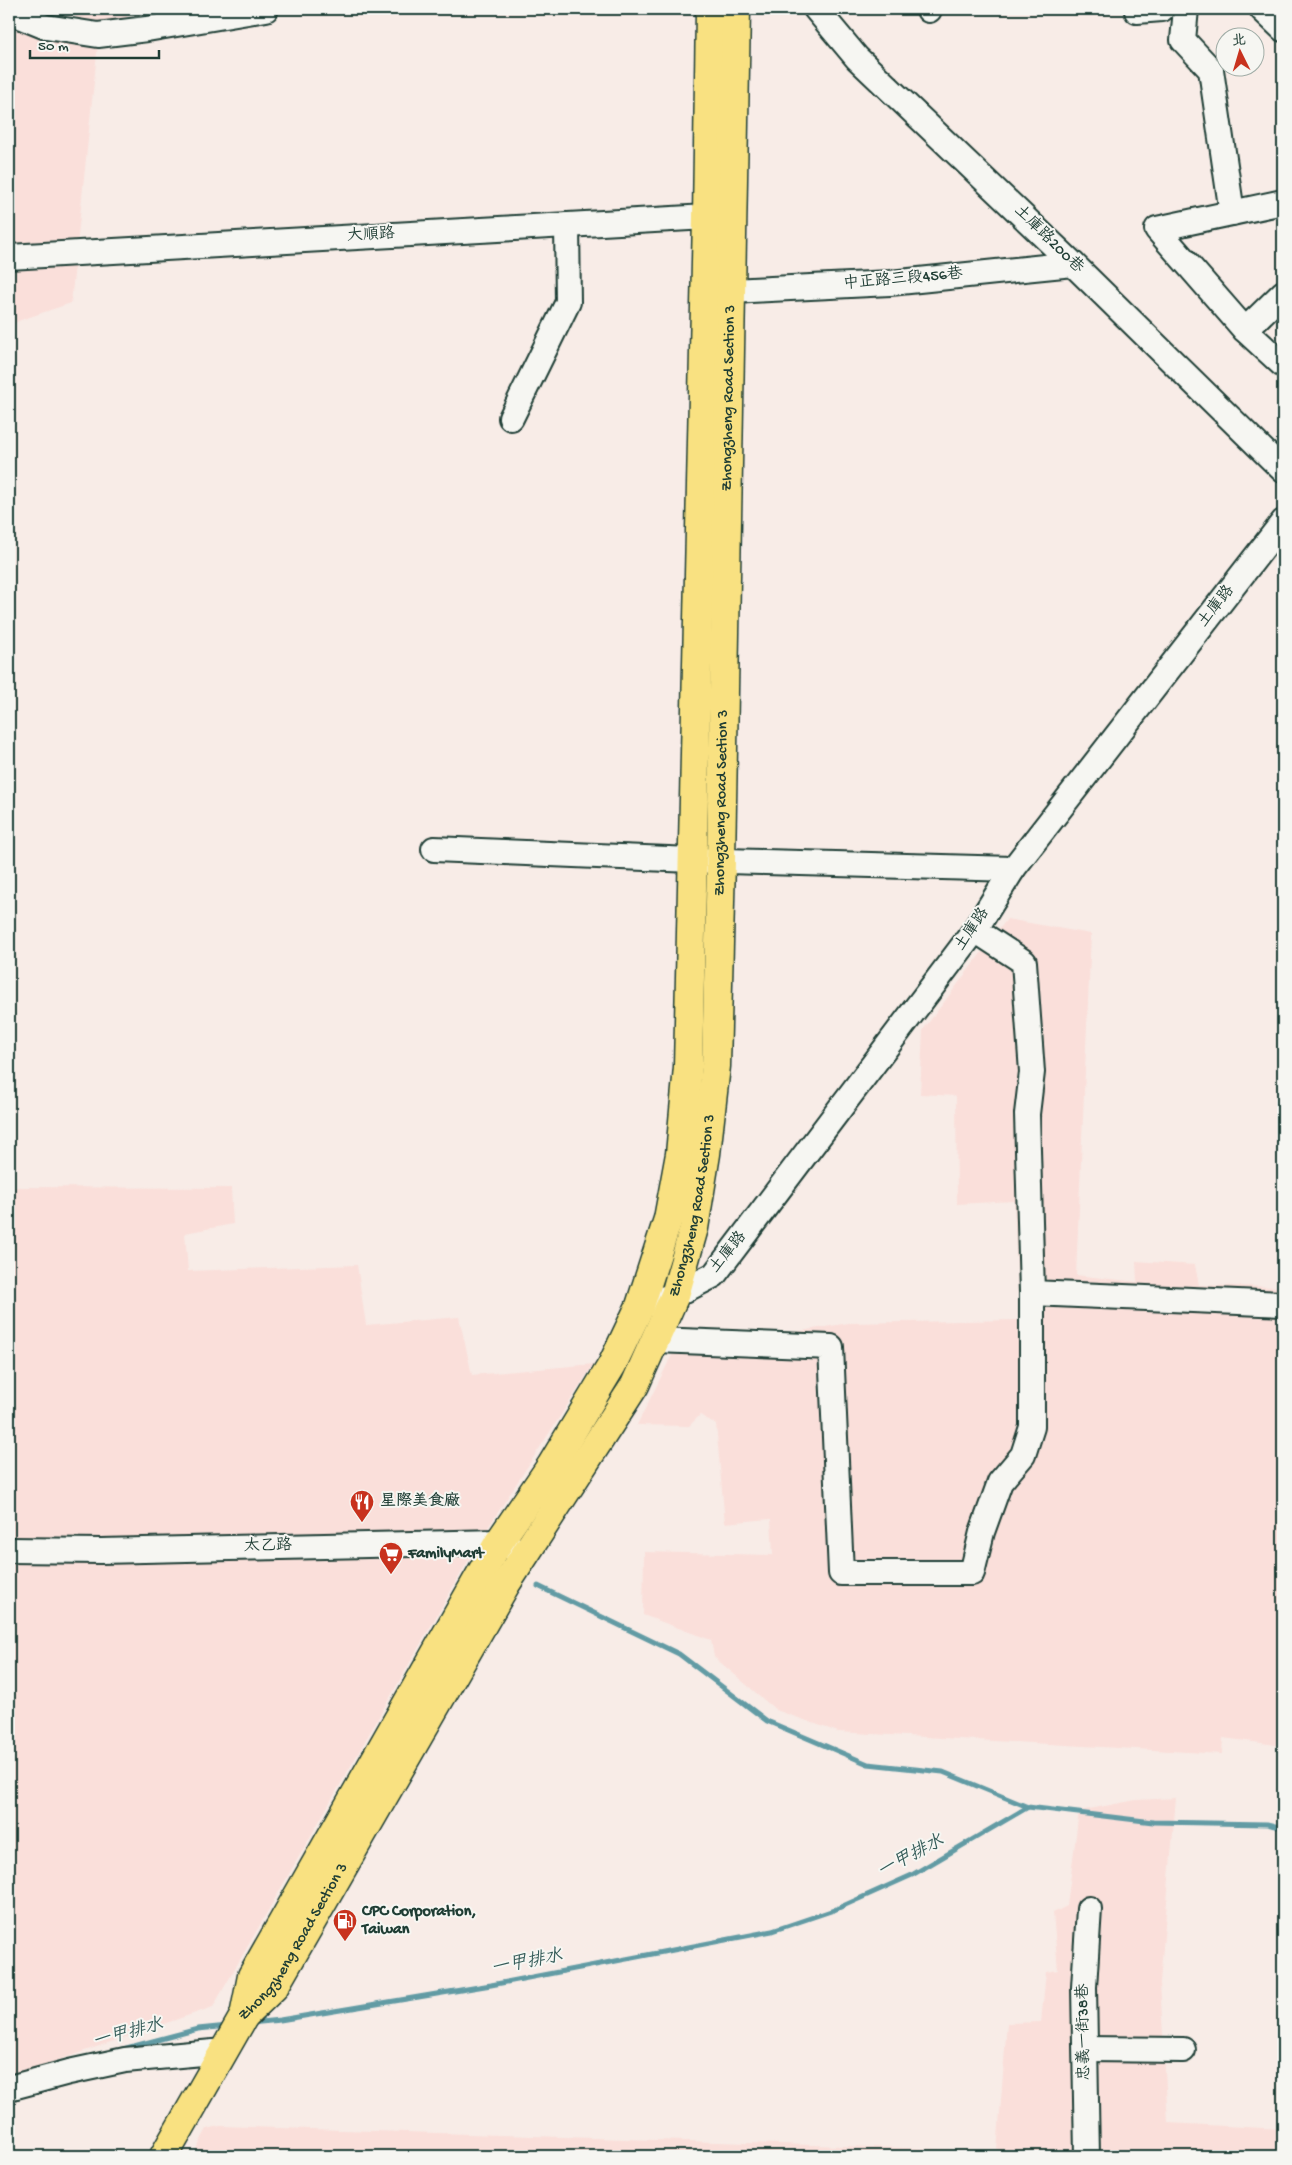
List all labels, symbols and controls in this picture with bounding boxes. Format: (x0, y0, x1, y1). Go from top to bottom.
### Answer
scale bar (30, 28, 159, 60)
north arrow (1214, 28, 1264, 78)
text: 北 (1231, 32, 1247, 51)
text: 50 m (38, 38, 69, 56)
street label: 土庫路200巷 (1009, 200, 1088, 278)
street label: 大順路 (346, 223, 395, 247)
street label: 中正路三段456巷 (842, 263, 964, 295)
street label: Zhongzheng Road Section 3 (718, 305, 740, 491)
street label: 土庫路 (1193, 581, 1239, 632)
street label: Zhongzheng Road Section 3 (711, 710, 733, 896)
street label: 土庫路 (950, 904, 994, 955)
street label: Zhongzheng Road Section 3 (665, 1113, 720, 1299)
street label: 土庫路 (705, 1227, 751, 1278)
restaurant icon: 星際美食廠 (349, 1489, 375, 1523)
place label: 星際美食廠 (380, 1491, 460, 1512)
street label: 太乙路 (244, 1535, 292, 1557)
supermarket icon: FamilyMart (378, 1541, 404, 1575)
place label: FamilyMart (407, 1545, 485, 1564)
water label: 一甲排水 (874, 1829, 949, 1883)
street label: Zhongzheng Road Section 3 (235, 1860, 353, 2025)
place label: CPC Corporation, Taiwan (360, 1903, 476, 1940)
fuel station icon: CPC Corporation, Taiwan (332, 1908, 358, 1942)
water label: 一甲排水 (489, 1945, 565, 1980)
street label: 忠義一街38巷 (1073, 1983, 1095, 2081)
water label: 一甲排水 (90, 2013, 166, 2053)

